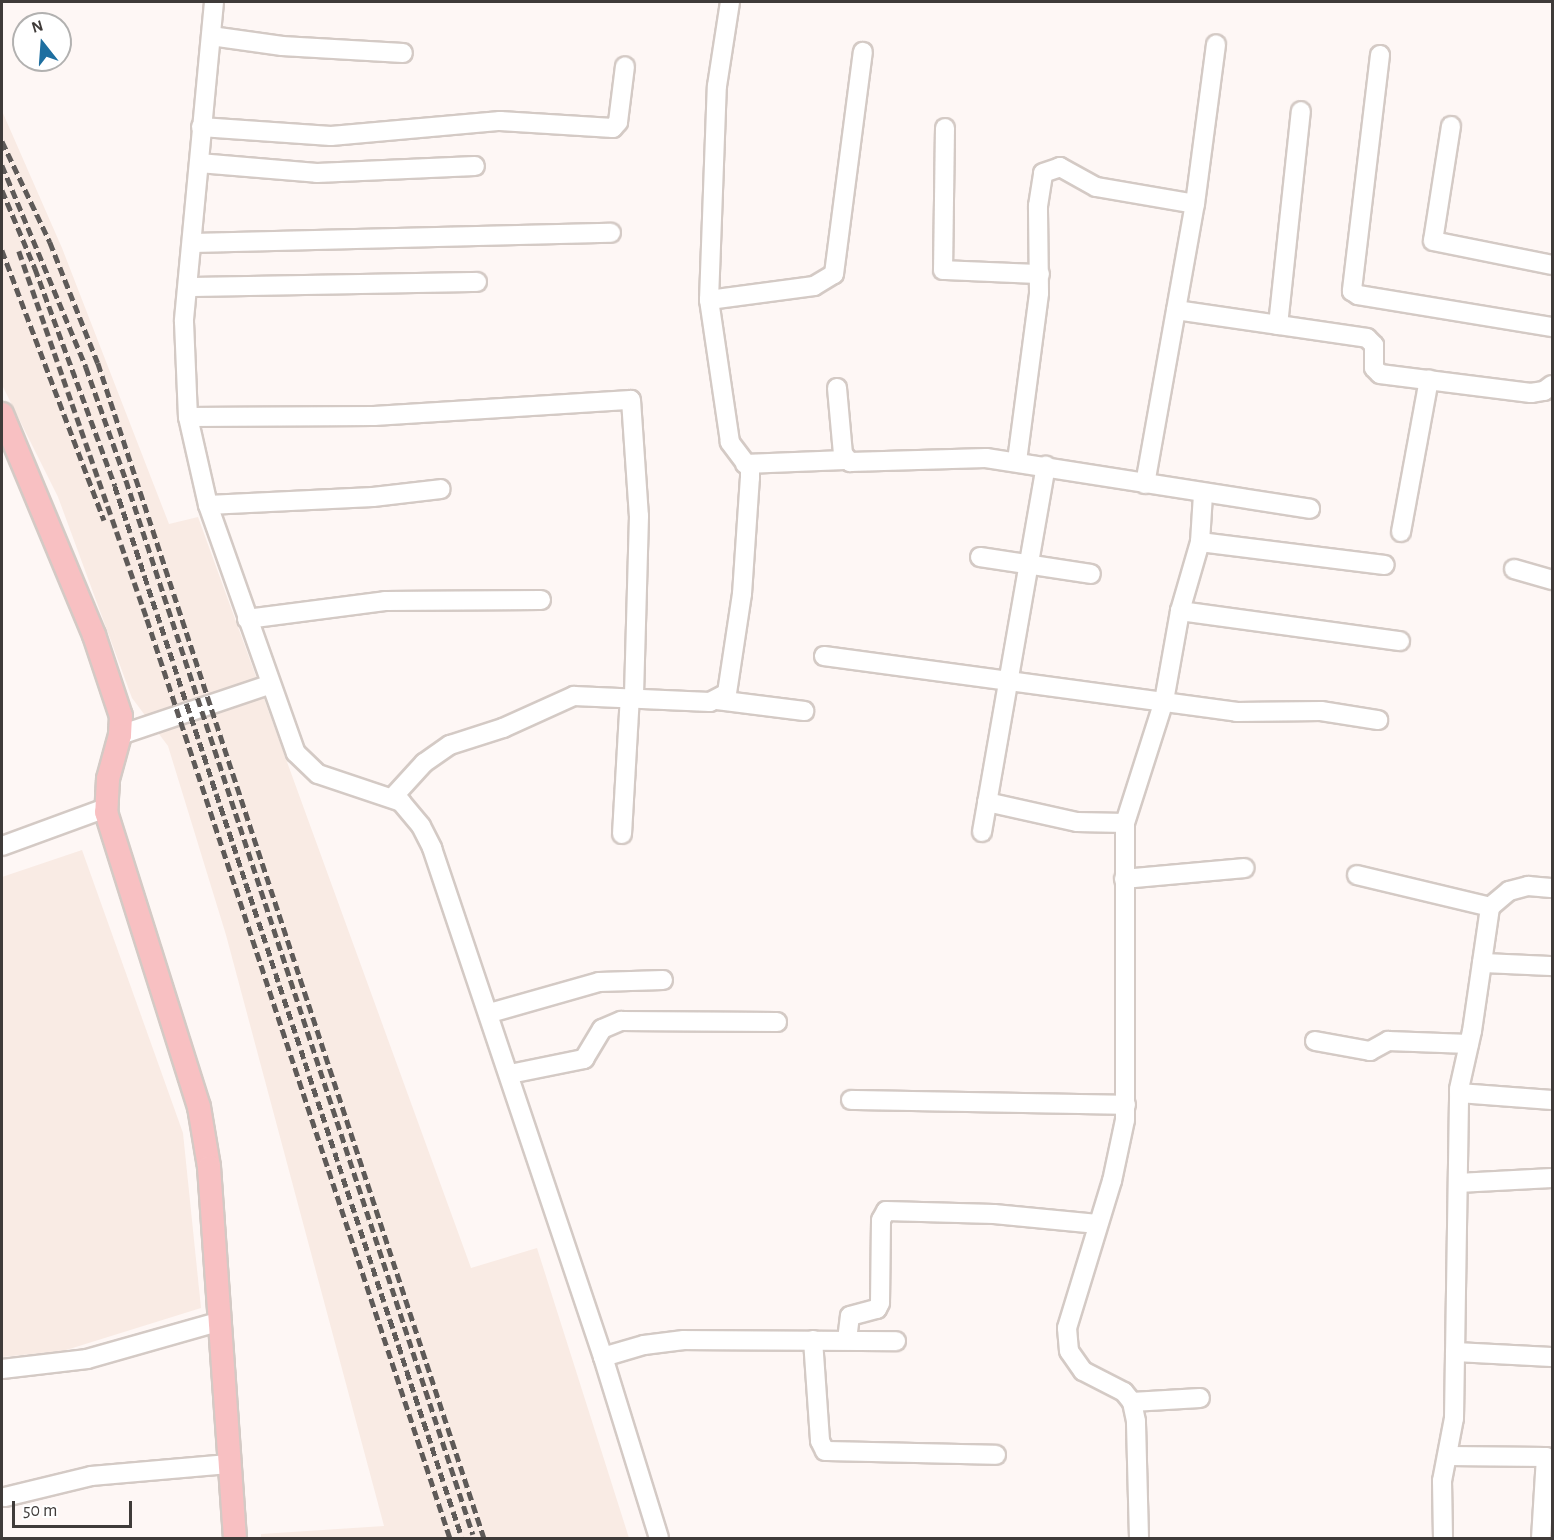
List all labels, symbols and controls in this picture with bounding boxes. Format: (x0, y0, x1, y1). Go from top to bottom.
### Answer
north arrow (12, 12, 72, 72)
text: N (30, 17, 45, 36)
scale bar (15, 1489, 135, 1527)
text: 50 m (23, 1502, 57, 1520)

